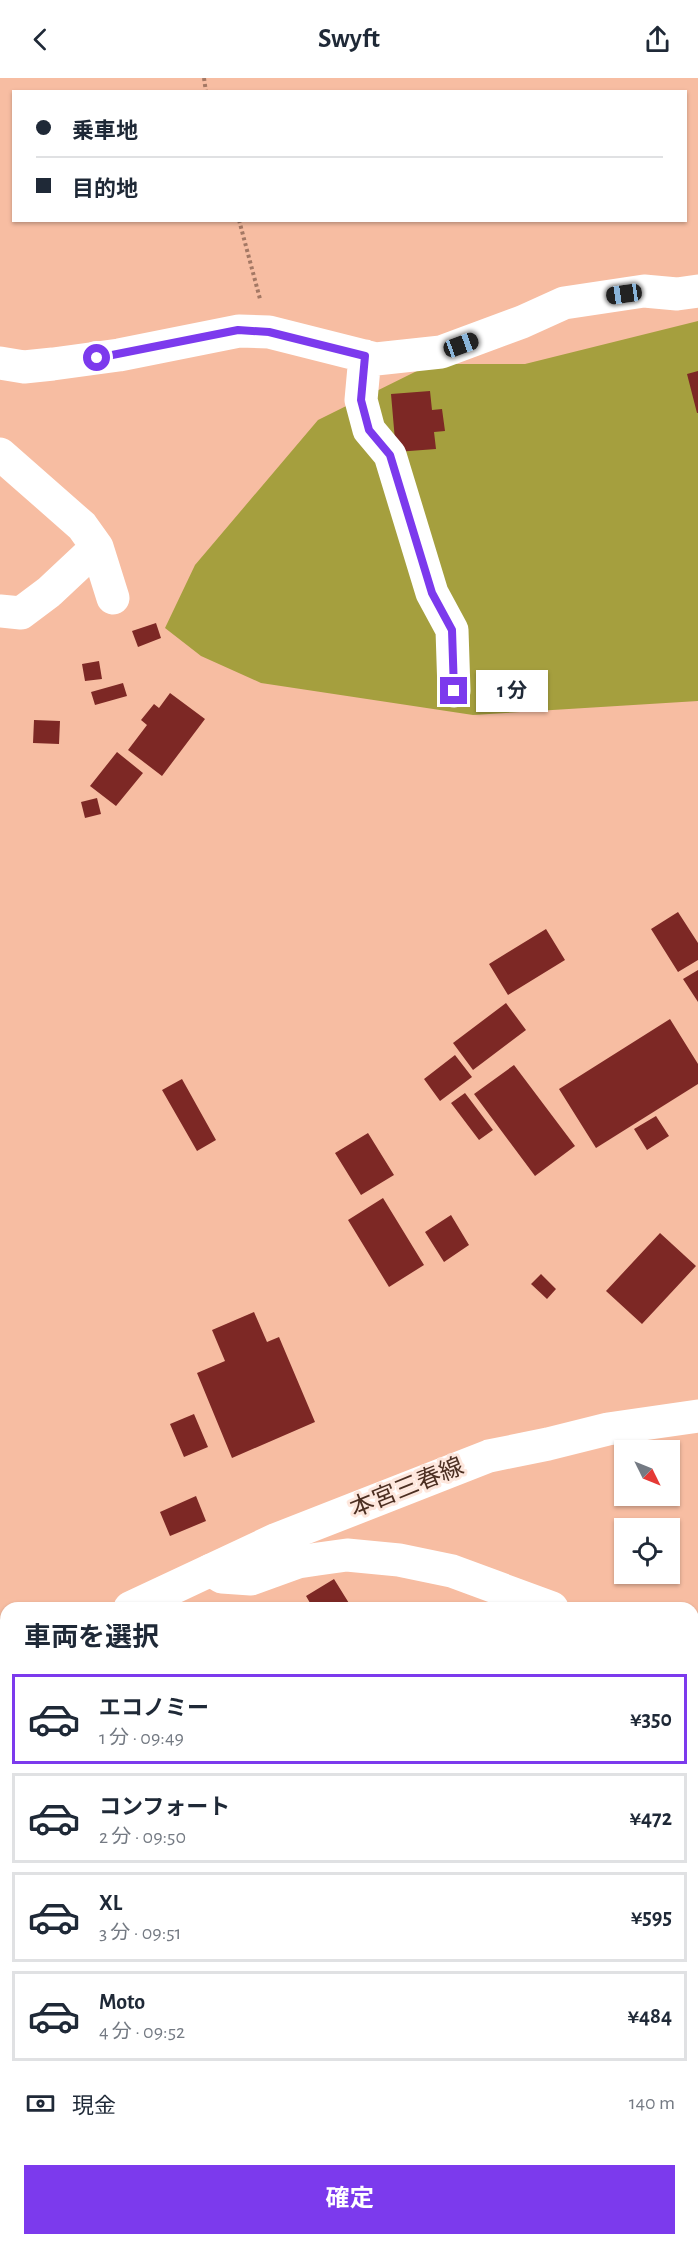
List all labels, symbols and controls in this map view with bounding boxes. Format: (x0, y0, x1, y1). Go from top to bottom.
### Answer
icon: back (24, 23, 57, 56)
icon: share (641, 23, 674, 56)
text: Swyft (318, 25, 380, 52)
text: 乗車地 (72, 120, 138, 142)
text: 目的地 (72, 178, 138, 200)
car (605, 283, 643, 305)
car (441, 330, 481, 360)
route start (83, 344, 110, 371)
callout: 1 分 (475, 670, 547, 712)
route end (440, 677, 467, 704)
text: 1 分 (497, 681, 527, 701)
north arrow (614, 1440, 680, 1506)
map controls (614, 1440, 680, 1584)
street label: 本宮三春線 (346, 1453, 467, 1522)
button: locate (614, 1518, 680, 1584)
text: 車両を選択 (24, 1624, 159, 1651)
icon: car (27, 1692, 81, 1746)
text: エコノミー (99, 1697, 209, 1719)
text: ¥350 (630, 1708, 672, 1730)
text: 1 分 · 09:49 (99, 1728, 184, 1748)
icon: car (27, 1791, 81, 1845)
text: コンフォート (99, 1796, 230, 1818)
text: ¥472 (629, 1807, 672, 1829)
text: 2 分 · 09:50 (99, 1827, 186, 1847)
icon: car (27, 1890, 81, 1944)
text: XL (99, 1892, 122, 1914)
text: ¥595 (631, 1906, 672, 1928)
text: 3 分 · 09:51 (99, 1923, 182, 1943)
icon: car (27, 1989, 81, 2043)
text: Moto (99, 1991, 145, 2013)
text: ¥484 (627, 2005, 672, 2027)
text: 4 分 · 09:52 (99, 2022, 185, 2042)
icon: cash (24, 2087, 57, 2120)
text: 140 m (629, 2093, 675, 2113)
text: 現金 (72, 2095, 116, 2117)
button: 確定 (24, 2165, 675, 2234)

